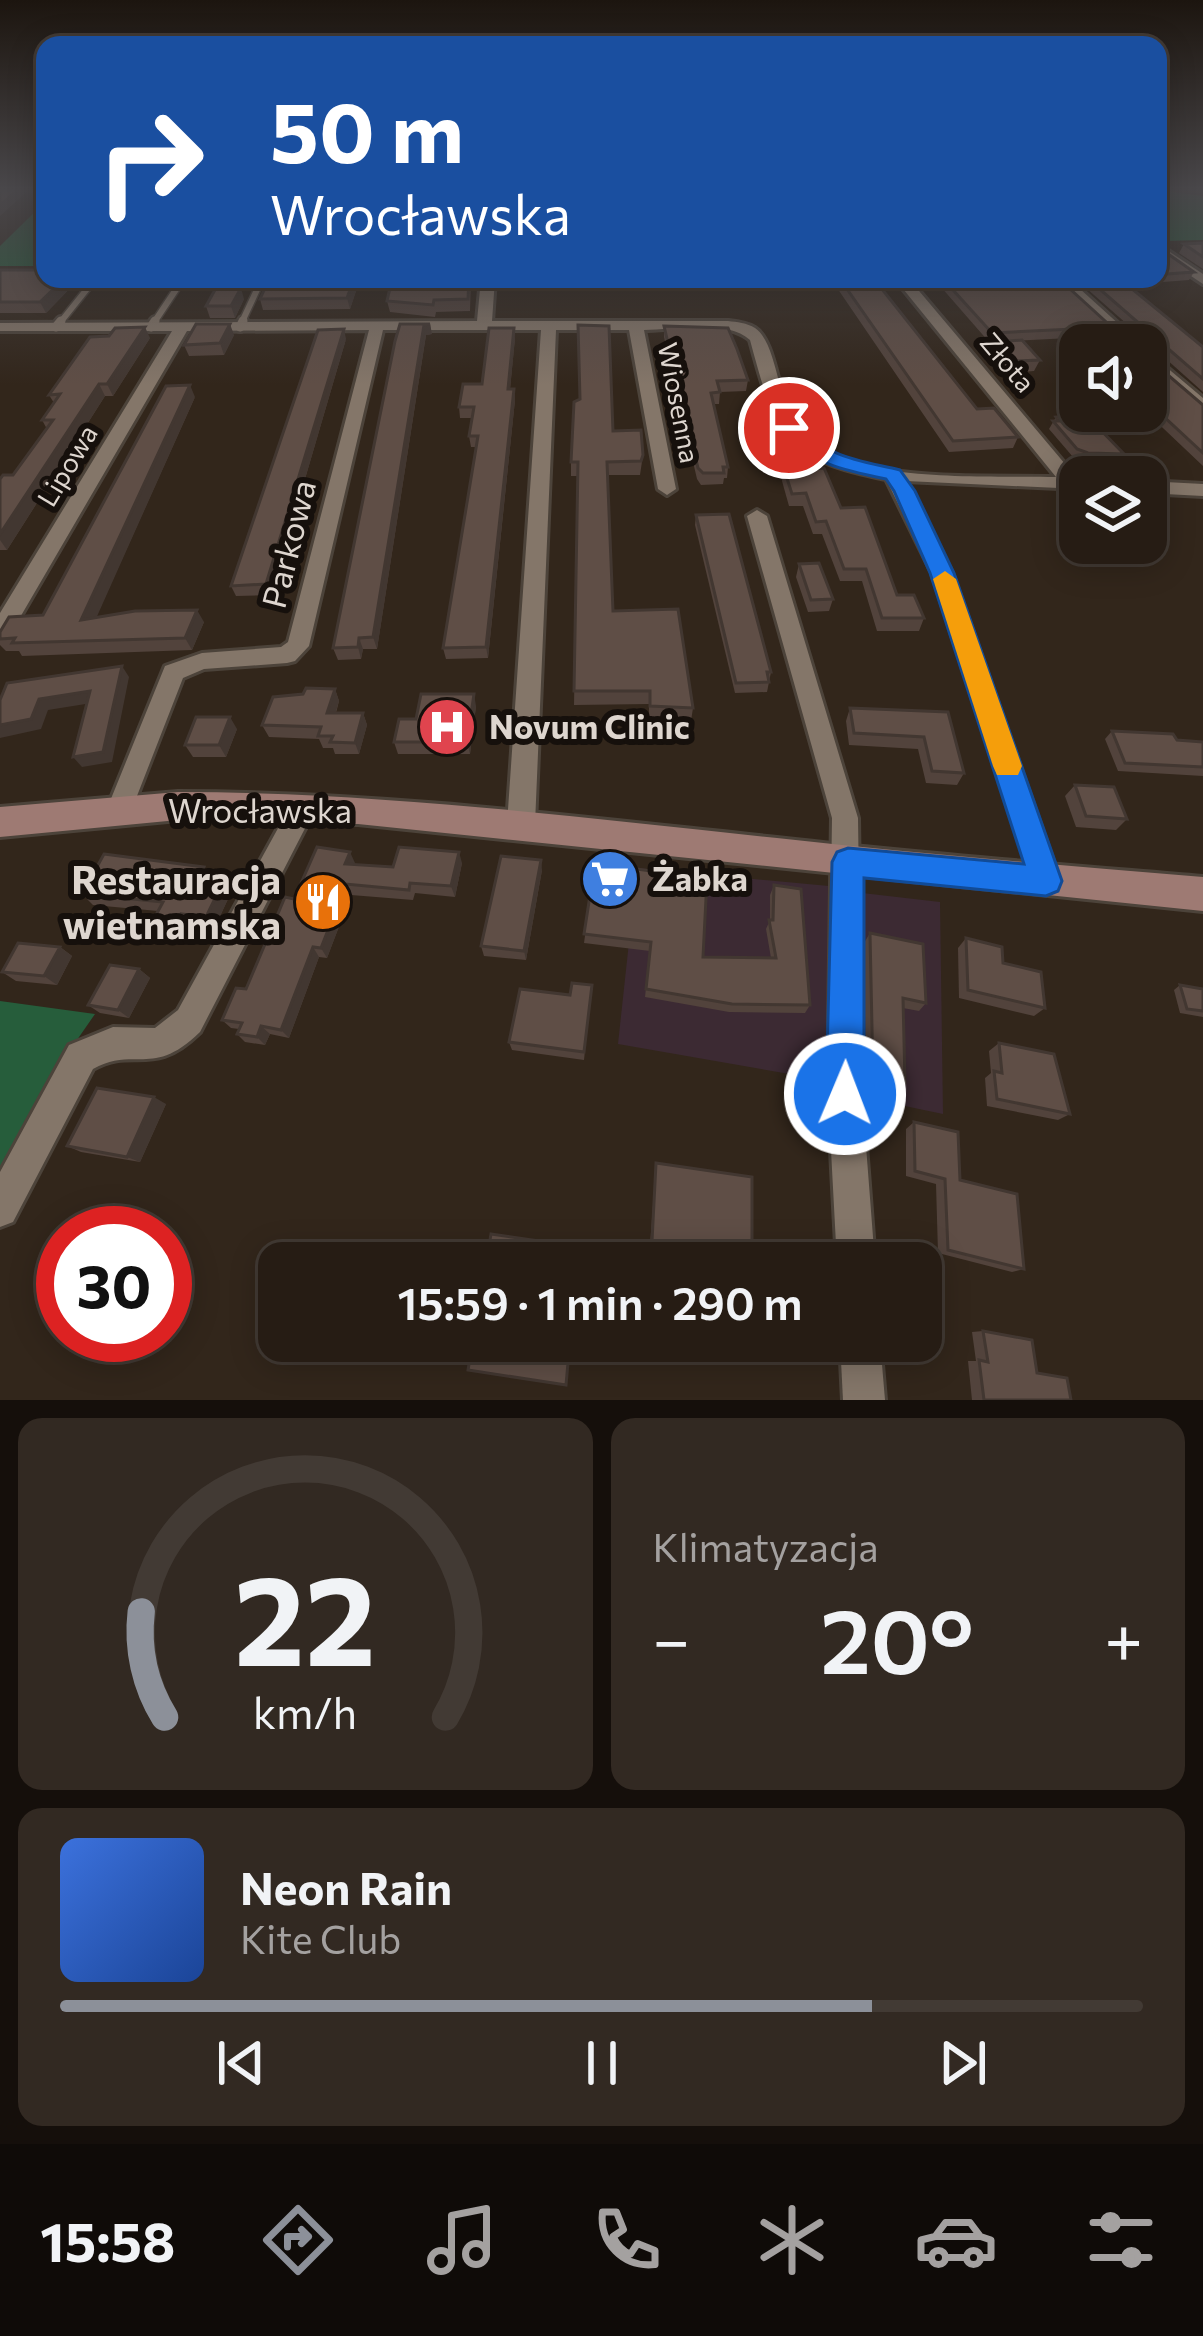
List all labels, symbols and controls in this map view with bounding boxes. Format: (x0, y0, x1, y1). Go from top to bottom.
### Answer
text: 50 m (270, 78, 464, 180)
icon: right (72, 84, 228, 240)
text: Wrocławska (270, 180, 571, 246)
map controls (1059, 324, 1167, 564)
button: sound (1059, 324, 1167, 432)
street label: Złota (974, 326, 1042, 398)
street label: Wiosenna (652, 340, 707, 466)
pin (738, 377, 840, 479)
icon: arrive (756, 395, 822, 461)
street label: Lipowa (30, 418, 104, 512)
button: layers (1059, 456, 1167, 564)
street label: Parkowa (252, 475, 323, 612)
hospital icon: Novum Clinic (416, 696, 478, 758)
place label: Novum Clinic (489, 705, 690, 746)
street label: Wrocławska (168, 789, 352, 830)
supermarket icon: Żabka (579, 848, 641, 910)
place label: Restauracja wietnamska (63, 854, 281, 947)
place label: Żabka (652, 857, 748, 898)
restaurant icon: Restauracja wietnamska (292, 871, 354, 933)
position arrow (782, 1031, 908, 1157)
speed limit sign: 30 (36, 1206, 192, 1362)
text: 15:59 · 1 min · 290 m (398, 1274, 802, 1329)
text: Klimatyzacja (653, 1522, 879, 1570)
text: 22 (234, 1539, 376, 1692)
text: 20° (820, 1582, 974, 1693)
text: − (653, 1597, 690, 1678)
text: + (1104, 1597, 1143, 1678)
text: km/h (253, 1685, 357, 1738)
text: Neon Rain (240, 1859, 452, 1914)
text: Kite Club (240, 1914, 401, 1962)
icon: previous (208, 2030, 274, 2096)
icon: pause (569, 2030, 635, 2096)
icon: next (930, 2030, 996, 2096)
icon: directions (256, 2198, 340, 2282)
icon: music (420, 2198, 504, 2282)
icon: phone (585, 2198, 669, 2282)
icon: climate (750, 2198, 834, 2282)
icon: car (914, 2198, 998, 2282)
icon: filters (1079, 2198, 1163, 2282)
text: 15:58 (40, 2207, 175, 2273)

